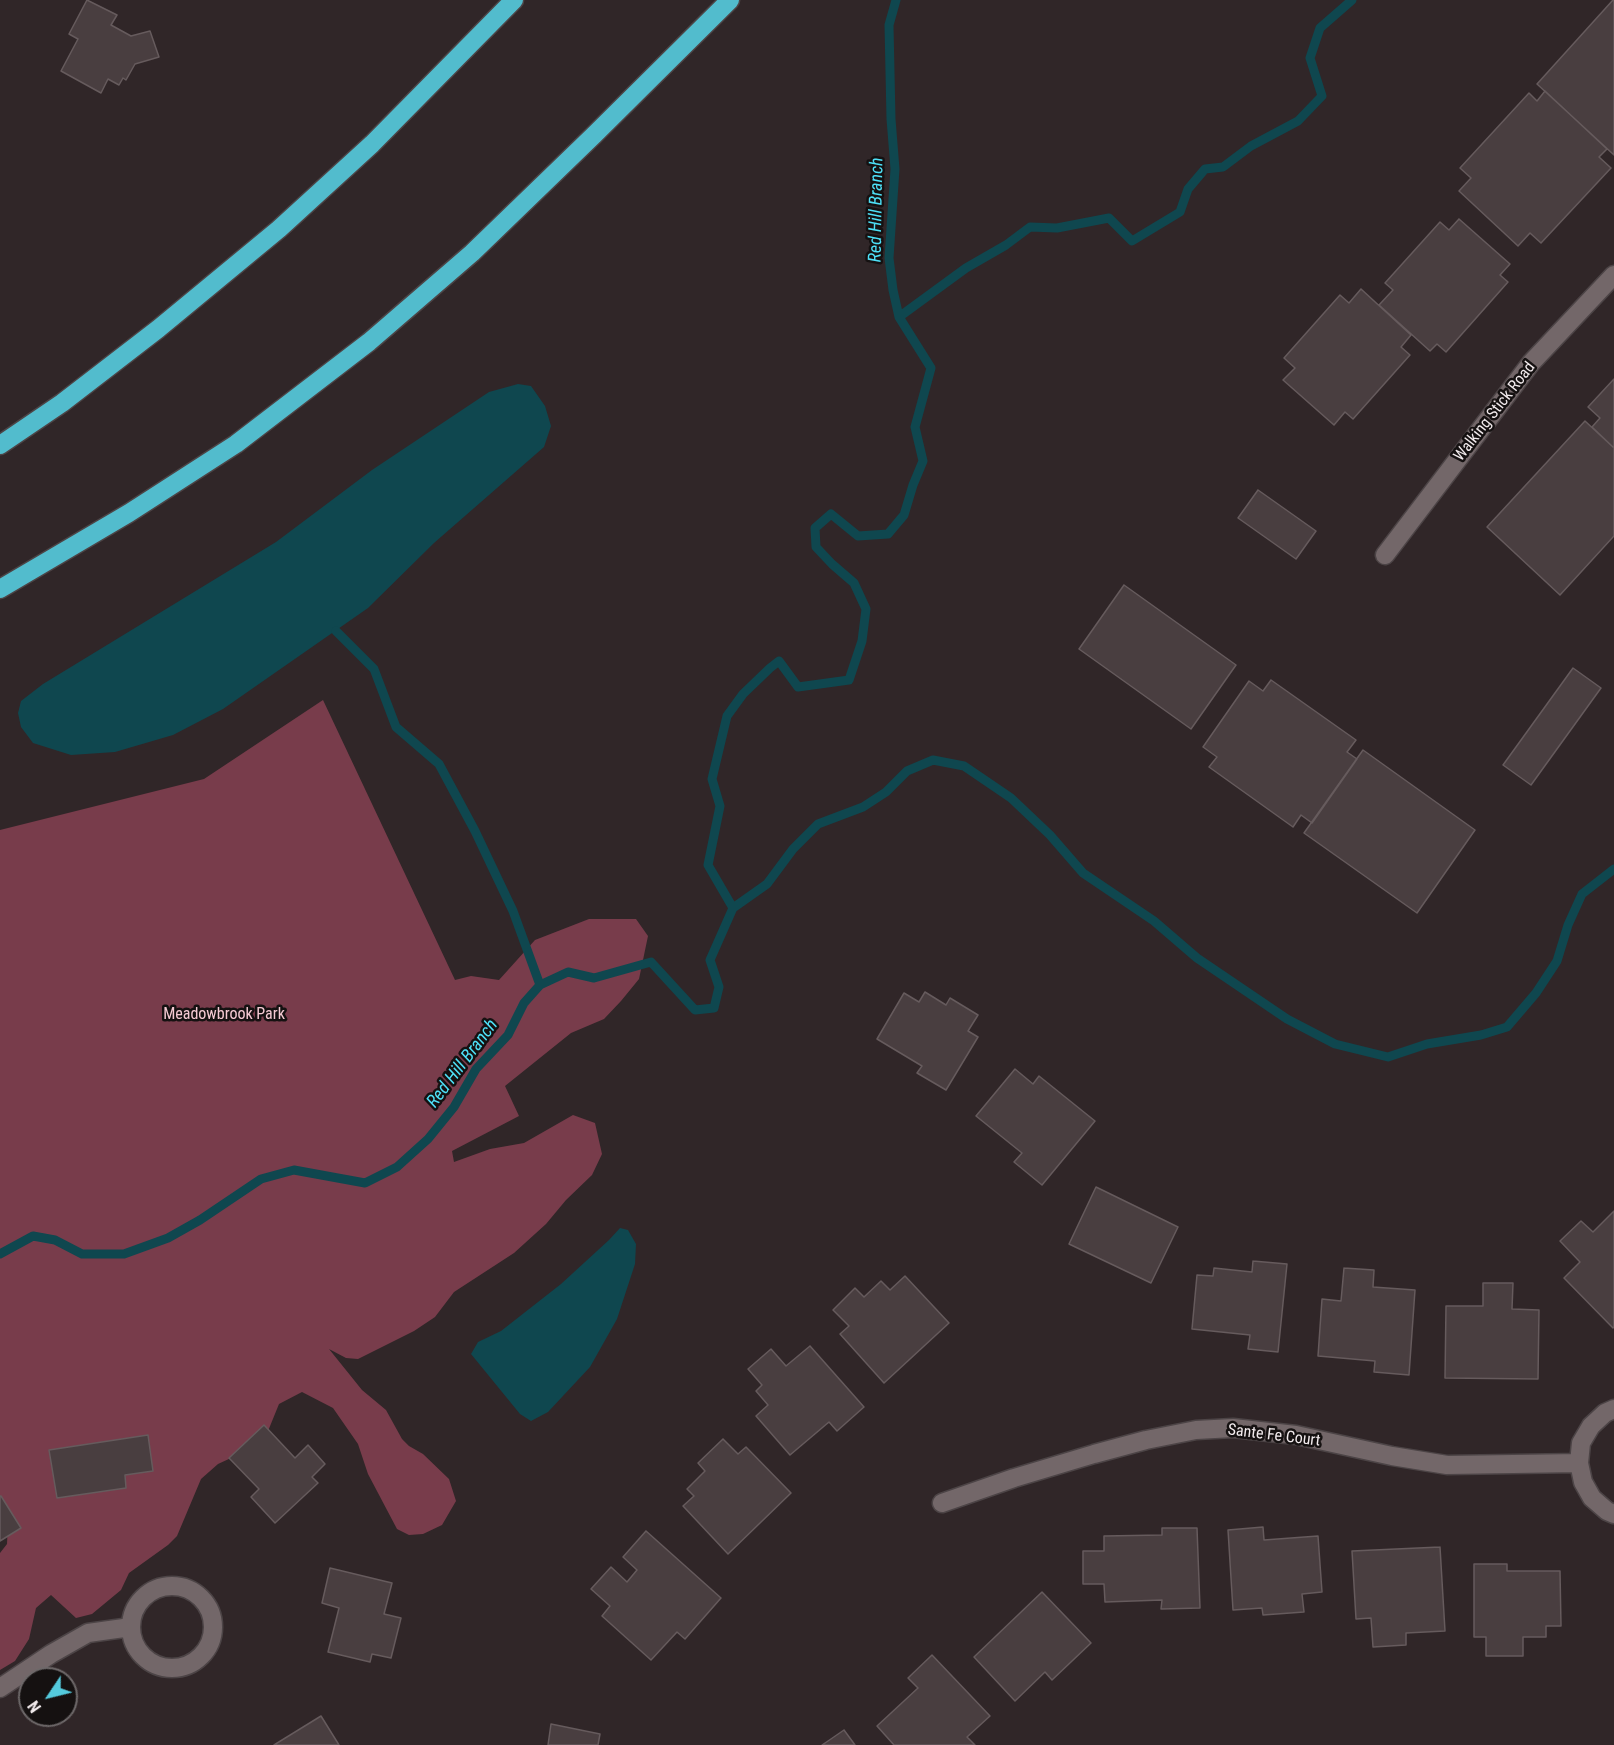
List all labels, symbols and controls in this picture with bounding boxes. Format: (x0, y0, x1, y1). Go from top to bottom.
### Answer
water label: Red Hill Branch (865, 157, 889, 263)
street label: Walking Stick Road (1450, 359, 1540, 465)
park label: Meadowbrook Park (163, 1005, 285, 1025)
water label: Red Hill Branch (423, 1016, 503, 1112)
street label: Sante Fe Court (1227, 1421, 1321, 1451)
north arrow (18, 1667, 78, 1727)
text: N (24, 1697, 45, 1716)

